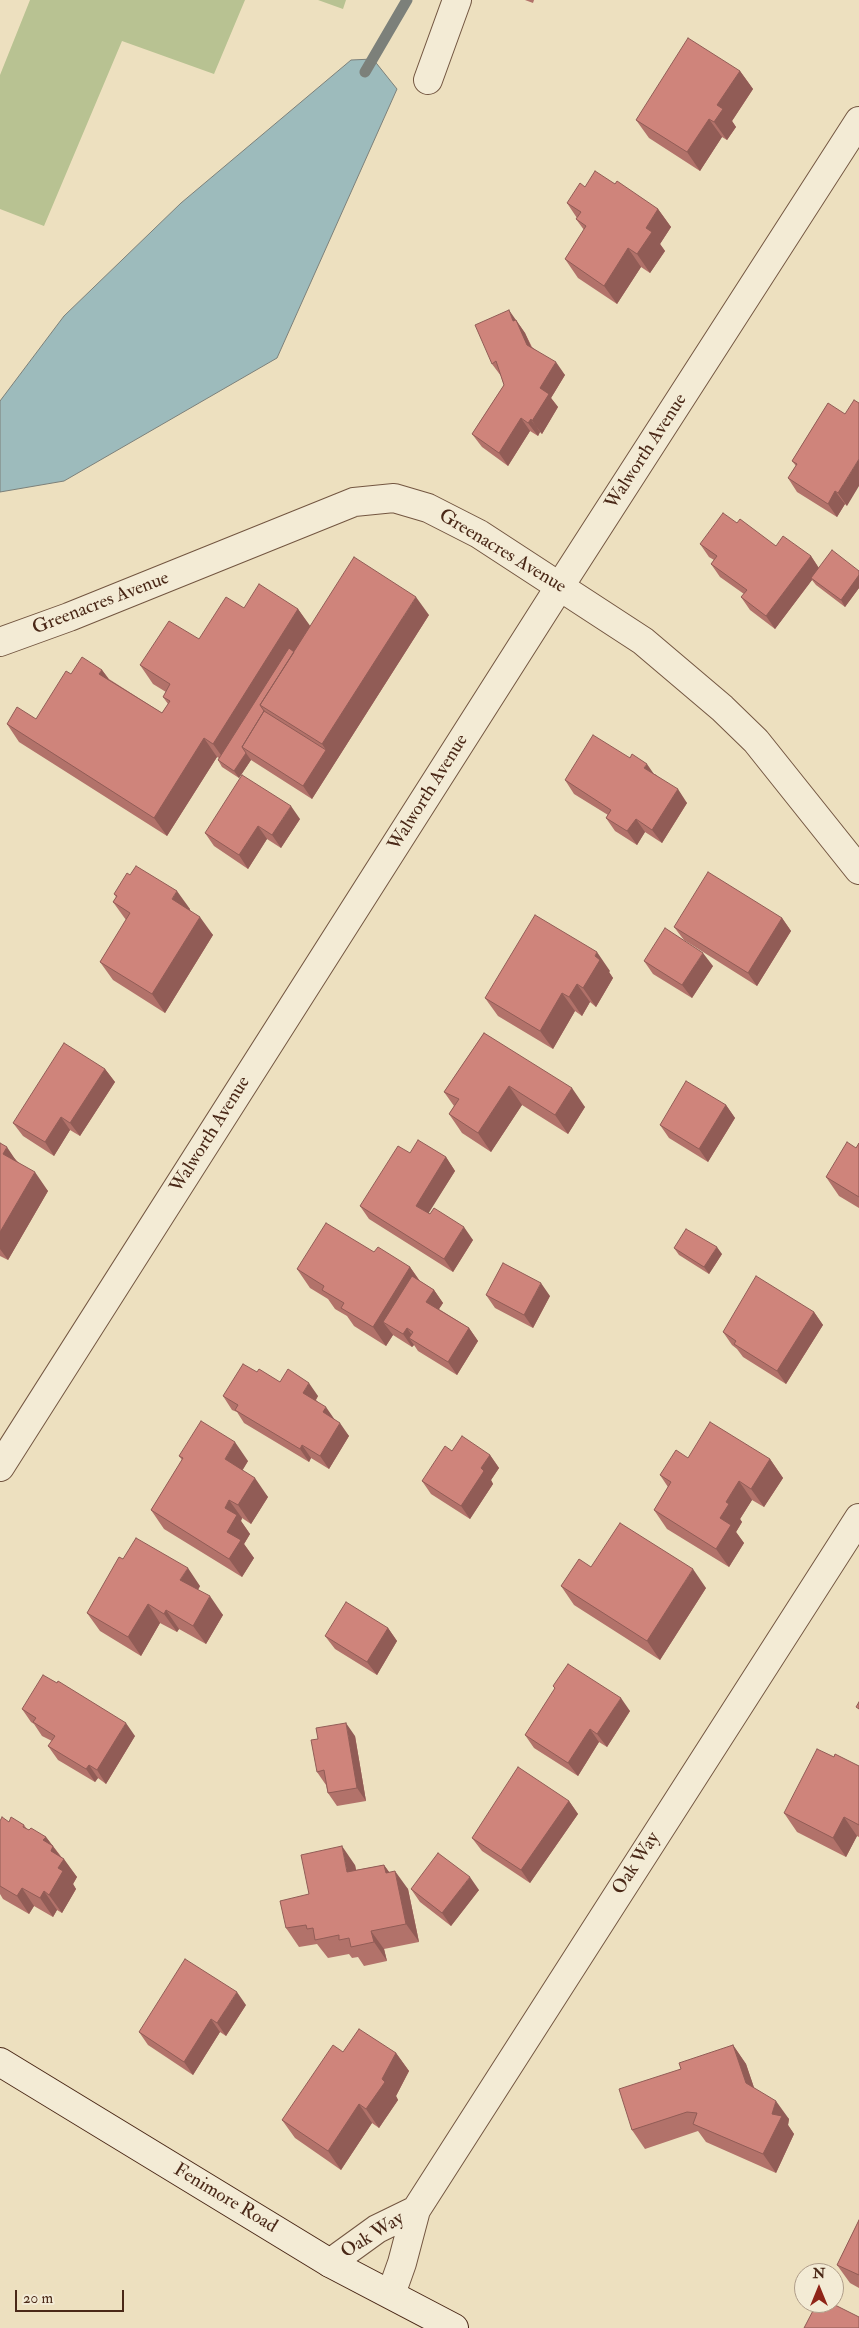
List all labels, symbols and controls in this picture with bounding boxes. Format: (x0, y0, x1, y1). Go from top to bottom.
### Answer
street label: Walworth Avenue (601, 390, 693, 514)
street label: Greenacres Avenue (434, 505, 570, 599)
street label: Greenacres Avenue (29, 567, 173, 641)
street label: Walworth Avenue (384, 730, 474, 856)
street label: Walworth Avenue (166, 1072, 256, 1198)
street label: Oak Way (608, 1828, 666, 1900)
street label: Fenimore Road (169, 2159, 281, 2239)
street label: Oak Way (337, 2208, 409, 2264)
north arrow (794, 2263, 844, 2313)
text: N (813, 2265, 825, 2282)
scale bar (18, 2280, 126, 2312)
text: 20 m (23, 2289, 53, 2308)

